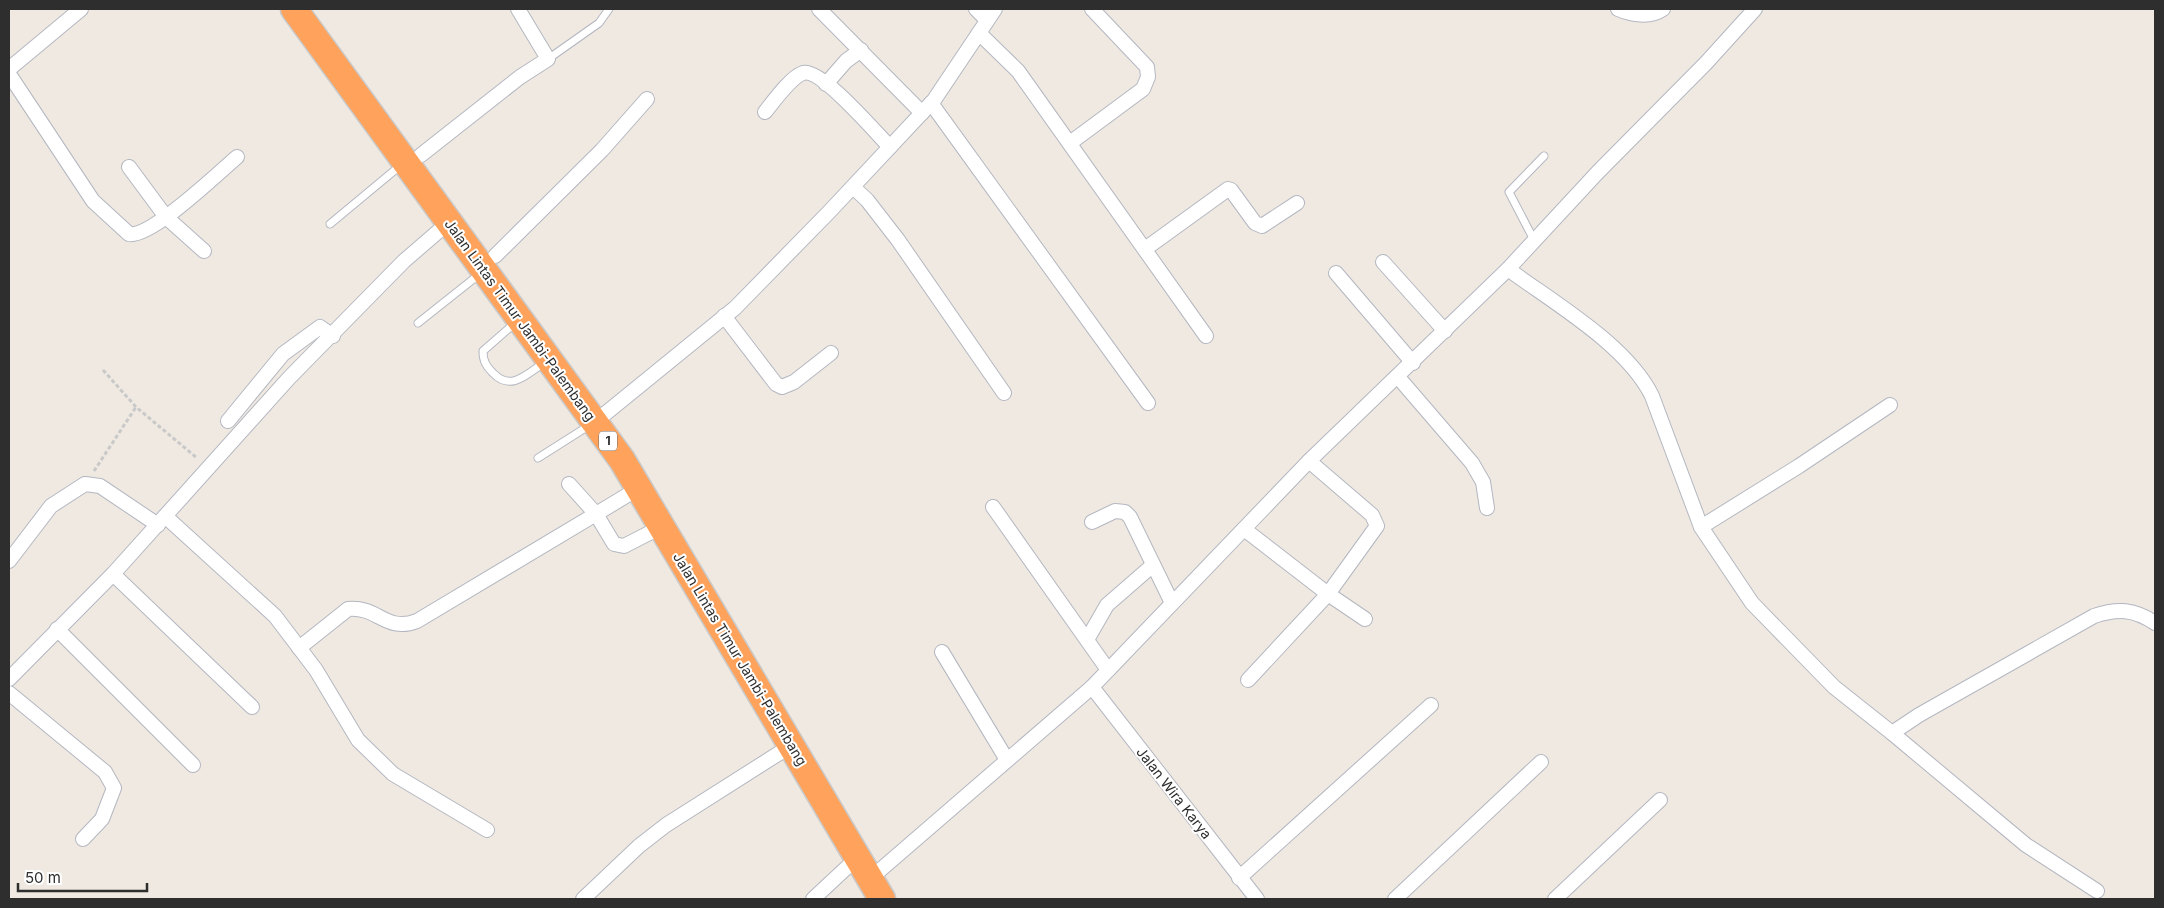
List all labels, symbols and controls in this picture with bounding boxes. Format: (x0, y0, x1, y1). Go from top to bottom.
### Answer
street label: Jalan Lintas Timur Jambi-Palembang (441, 215, 599, 424)
road number: 1 (599, 432, 617, 451)
street label: Jalan Lintas Timur Jambi-Palembang (670, 549, 811, 768)
street label: Jalan Wira Karya (1133, 743, 1216, 842)
scale bar (18, 860, 146, 892)
text: 50 m (25, 868, 61, 887)

